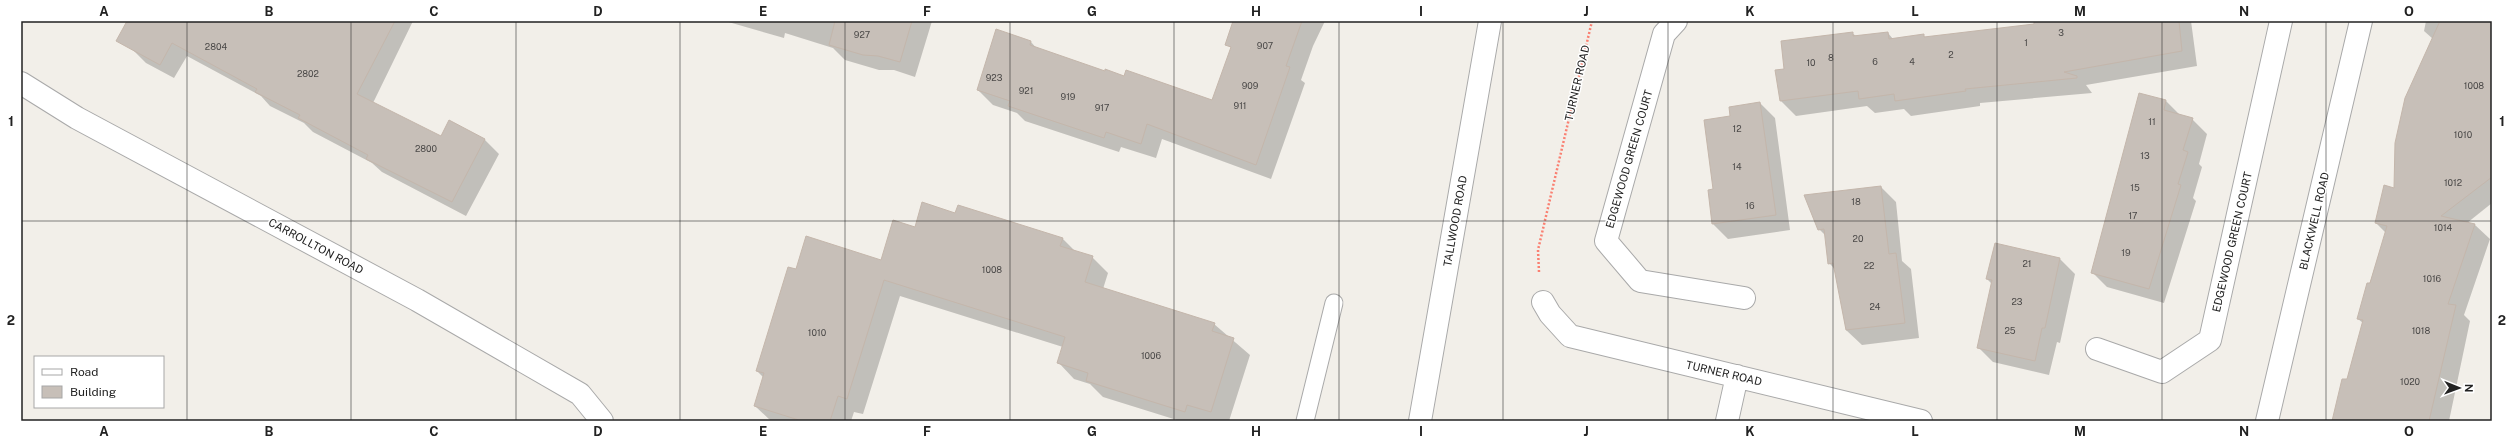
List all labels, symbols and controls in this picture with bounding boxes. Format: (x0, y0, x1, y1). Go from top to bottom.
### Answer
text: A (99, 4, 109, 19)
text: B (265, 4, 274, 19)
text: C (429, 4, 439, 19)
text: D (593, 4, 603, 19)
text: E (759, 4, 767, 19)
text: F (923, 4, 931, 19)
text: G (1087, 4, 1097, 19)
text: H (1251, 4, 1261, 19)
text: I (1419, 4, 1423, 19)
text: J (1583, 4, 1589, 19)
text: K (1745, 4, 1755, 19)
text: L (1911, 4, 1919, 19)
text: M (2074, 4, 2086, 19)
text: N (2239, 4, 2249, 19)
text: O (2404, 4, 2414, 19)
house number: 3 (2058, 27, 2064, 38)
house number: 927 (854, 29, 870, 40)
house number: 1 (2024, 37, 2028, 48)
house number: 907 (1257, 40, 1273, 51)
house number: 2804 (205, 41, 227, 52)
street label: TURNER ROAD (1562, 44, 1592, 122)
house number: 2 (1948, 49, 1954, 60)
house number: 8 (1828, 52, 1834, 63)
house number: 6 (1872, 56, 1878, 67)
house number: 4 (1909, 56, 1915, 67)
house number: 10 (1806, 57, 1816, 68)
house number: 2802 (297, 68, 319, 79)
house number: 923 (986, 72, 1003, 83)
house number: 909 (1242, 80, 1259, 91)
house number: 1008 (2464, 80, 2484, 91)
house number: 921 (1019, 85, 1033, 96)
street label: EDGEWOOD GREEN COURT (1603, 88, 1655, 230)
house number: 919 (1061, 91, 1076, 102)
house number: 911 (1234, 100, 1246, 111)
house number: 917 (1095, 102, 1109, 113)
text: 1 (8, 114, 14, 129)
text: 1 (2499, 114, 2505, 129)
house number: 11 (2148, 116, 2156, 127)
house number: 12 (1732, 123, 1742, 134)
house number: 1010 (2454, 129, 2473, 140)
house number: 2800 (415, 143, 438, 154)
house number: 13 (2140, 150, 2150, 161)
house number: 14 (1732, 161, 1742, 172)
street label: EDGEWOOD GREEN COURT (2210, 170, 2254, 313)
street label: BLACKWELL ROAD (2297, 171, 2331, 271)
street label: TALLWOOD ROAD (1441, 174, 1469, 268)
house number: 1012 (2444, 177, 2462, 188)
house number: 15 (2130, 182, 2140, 193)
house number: 18 (1851, 196, 1861, 207)
house number: 16 (1745, 200, 1755, 211)
house number: 17 (2128, 210, 2138, 221)
street label: CARROLLTON ROAD (267, 216, 366, 276)
house number: 1014 (2434, 222, 2453, 233)
house number: 20 (1853, 233, 1864, 244)
house number: 19 (2121, 247, 2131, 258)
house number: 21 (2022, 258, 2032, 269)
house number: 22 (1864, 260, 1874, 271)
house number: 1008 (982, 264, 1002, 275)
house number: 1016 (2423, 273, 2442, 284)
house number: 23 (2011, 296, 2023, 307)
house number: 24 (1869, 301, 1881, 312)
text: 2 (7, 313, 15, 328)
text: 2 (2498, 313, 2506, 328)
house number: 25 (2004, 325, 2016, 336)
house number: 1018 (2412, 325, 2430, 336)
house number: 1010 (808, 327, 827, 338)
house number: 1006 (1141, 350, 1161, 361)
legend (34, 356, 164, 408)
street label: TURNER ROAD (1685, 358, 1763, 388)
text: Road (70, 365, 98, 379)
north arrow (2439, 368, 2479, 408)
house number: 1020 (2400, 376, 2421, 387)
text: N (2463, 384, 2475, 393)
text: Building (70, 385, 116, 399)
text: A (99, 424, 109, 439)
text: B (265, 424, 274, 439)
text: C (429, 424, 439, 439)
text: D (593, 424, 603, 439)
text: E (759, 424, 767, 439)
text: F (923, 424, 931, 439)
text: G (1087, 424, 1097, 439)
text: H (1251, 424, 1261, 439)
text: I (1419, 424, 1423, 439)
text: J (1583, 424, 1589, 439)
text: K (1745, 424, 1755, 439)
text: L (1911, 424, 1919, 439)
text: M (2074, 424, 2086, 439)
text: N (2239, 424, 2249, 439)
text: O (2404, 424, 2414, 439)

